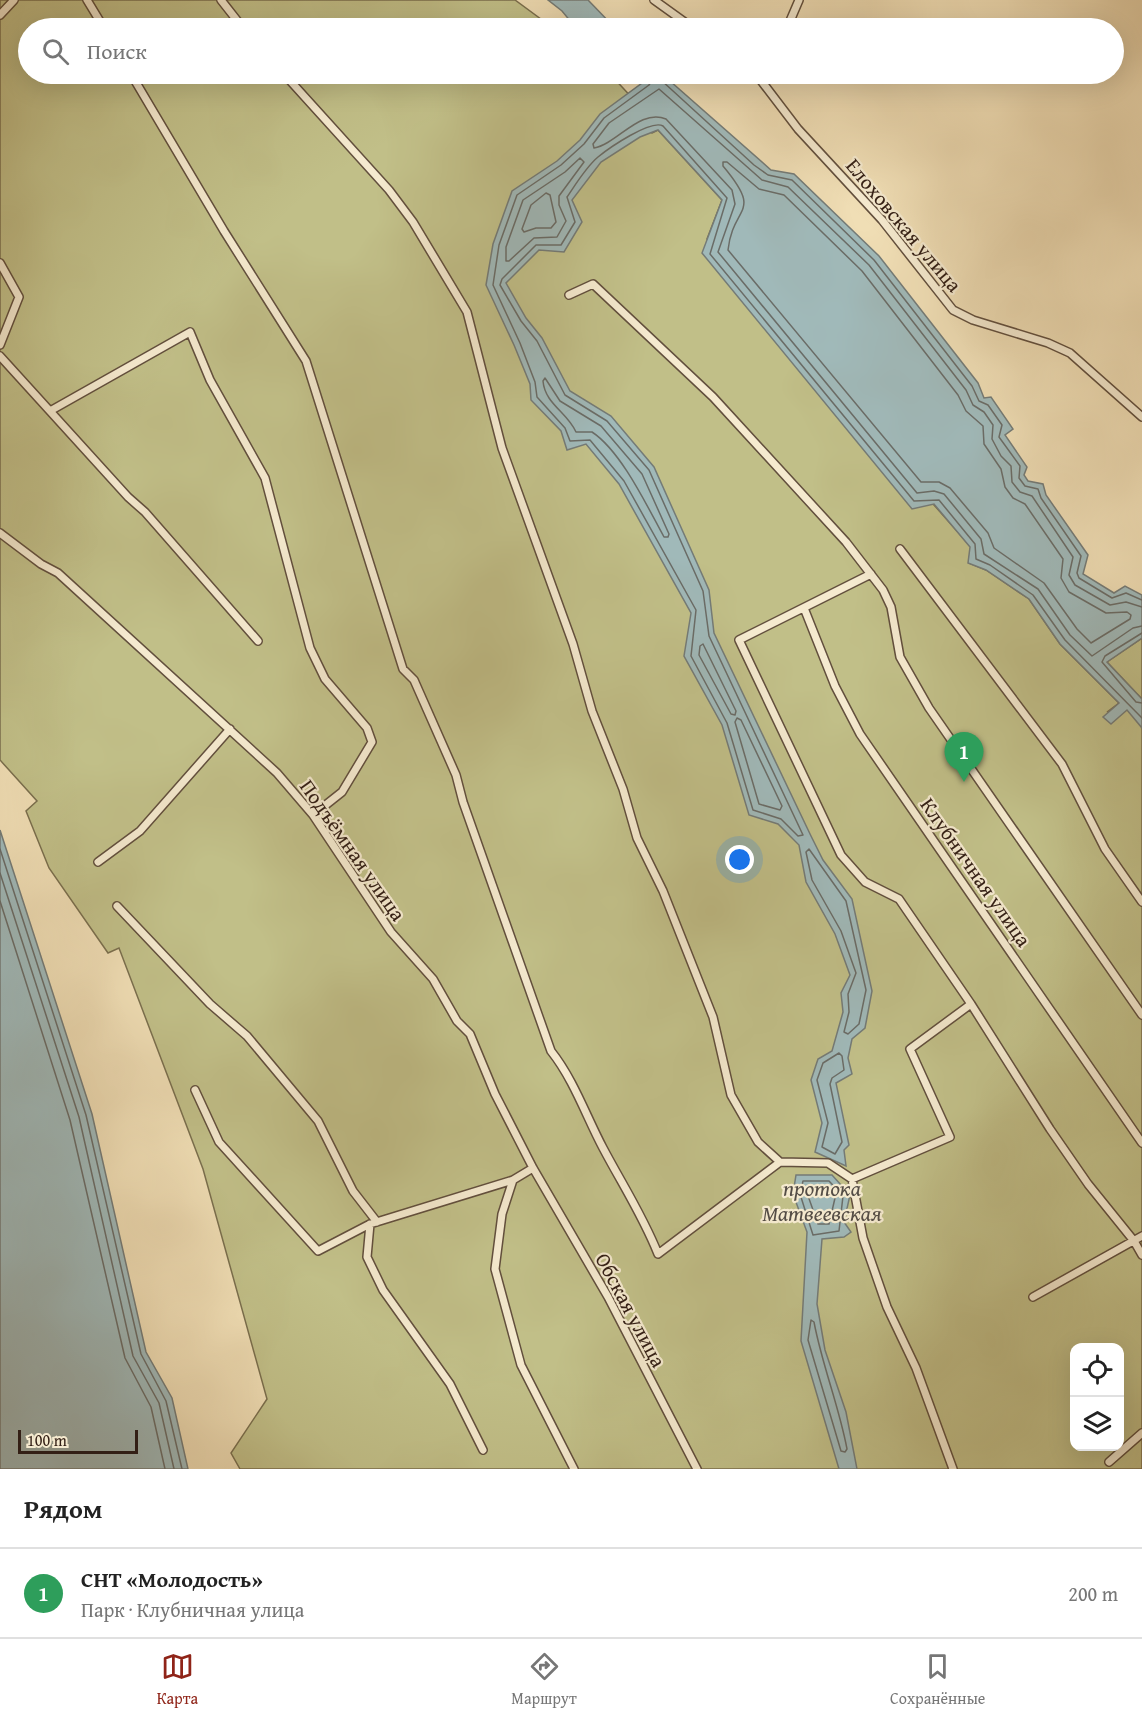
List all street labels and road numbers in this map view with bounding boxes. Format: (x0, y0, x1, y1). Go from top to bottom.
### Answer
street label: Елоховская улица (839, 151, 969, 299)
street label: Подъёмная улица (292, 773, 414, 927)
street label: Клубничная улица (913, 791, 1039, 953)
street label: Обская улица (588, 1247, 674, 1373)

